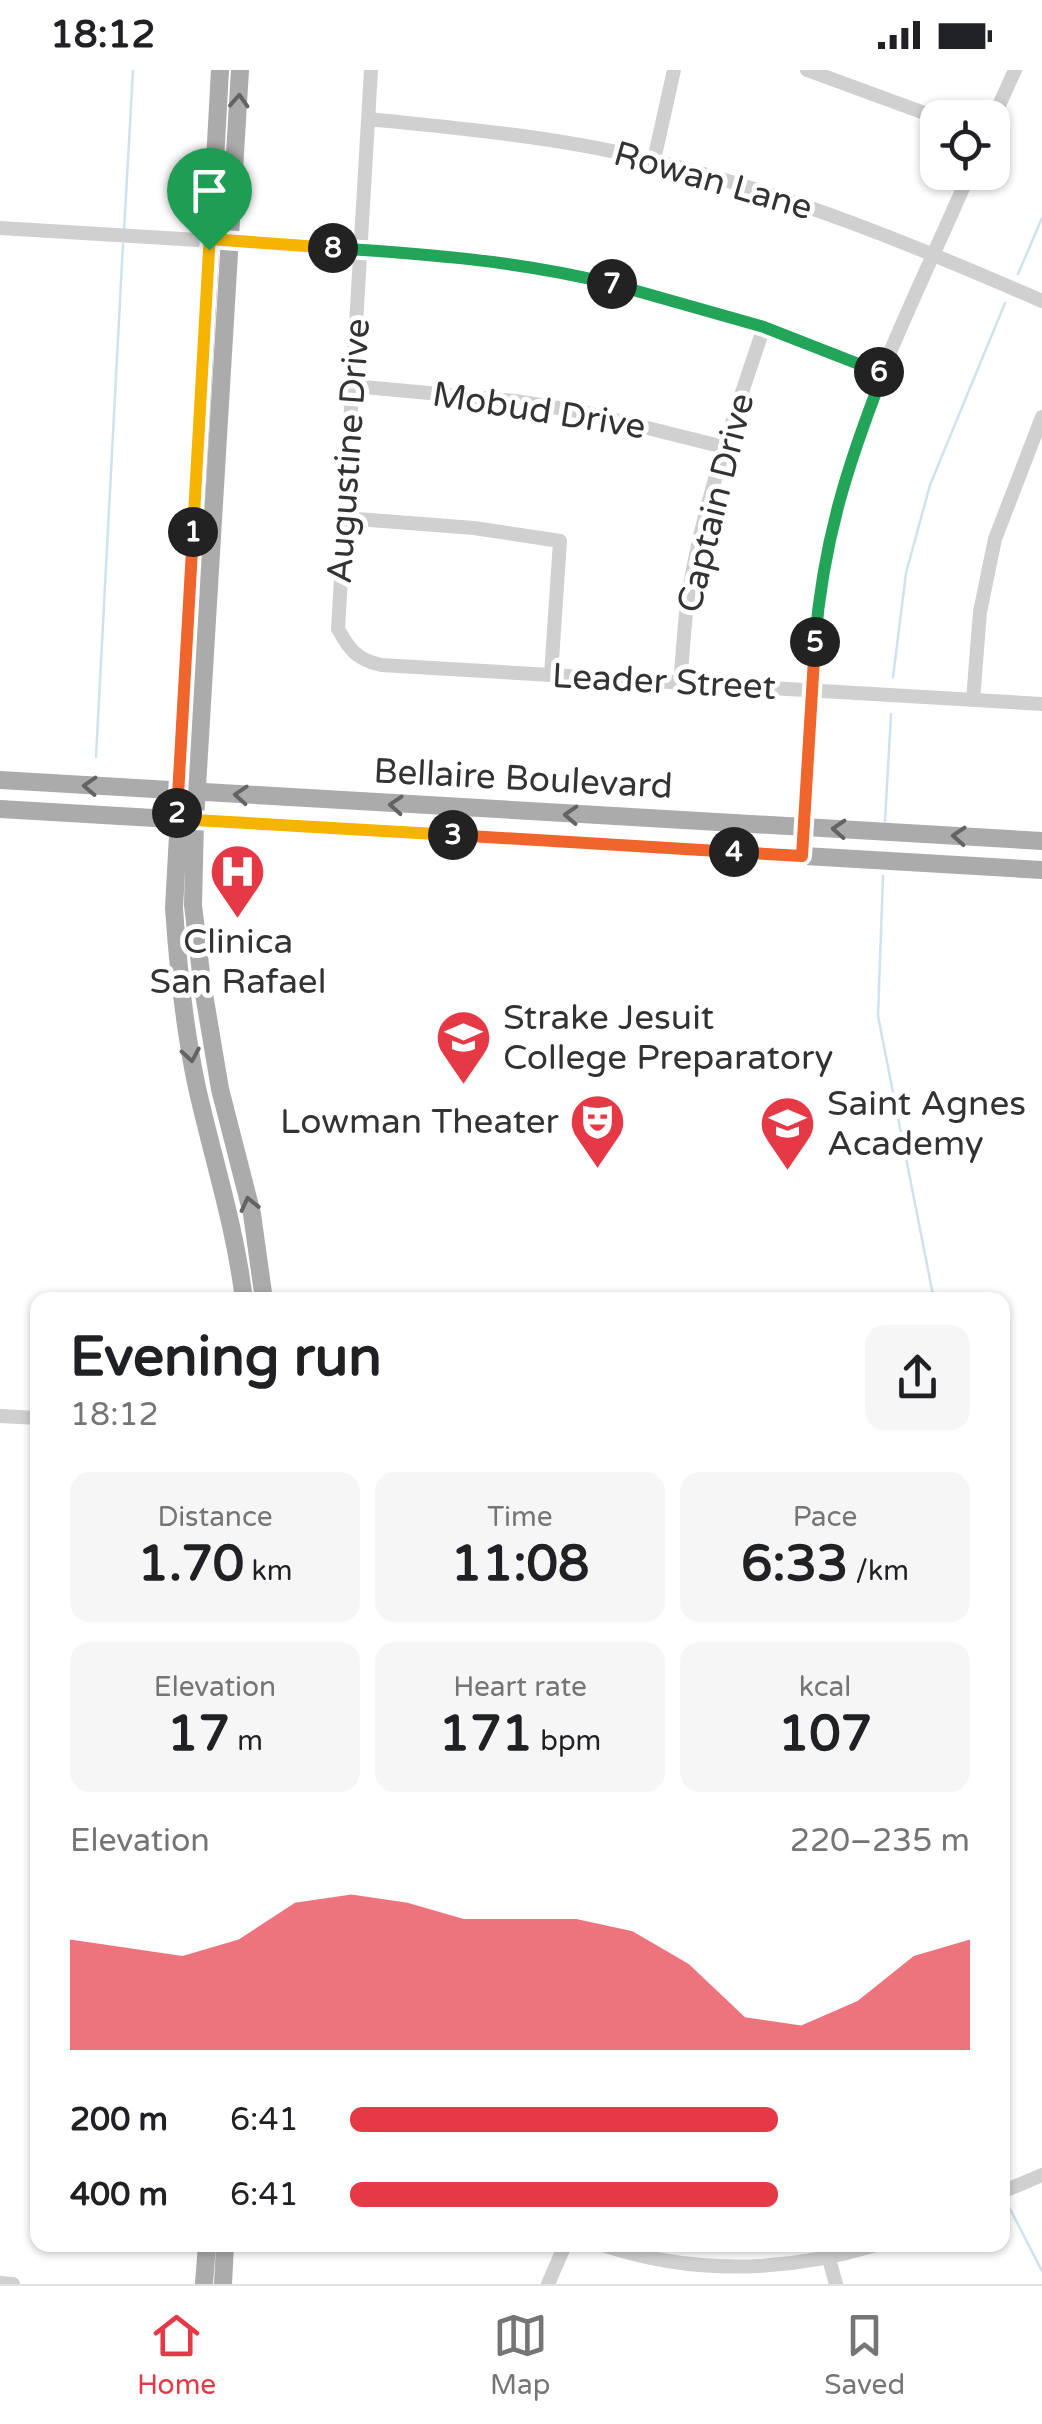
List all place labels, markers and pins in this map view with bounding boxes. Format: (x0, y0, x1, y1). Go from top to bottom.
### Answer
pin (167, 148, 252, 251)
pin: 8 (308, 223, 358, 273)
pin: 7 (587, 259, 637, 309)
pin: 6 (854, 347, 904, 397)
pin: 1 (168, 507, 218, 557)
pin: 5 (790, 617, 840, 667)
pin: 2 (152, 788, 202, 838)
pin: 3 (428, 810, 478, 860)
pin: 4 (709, 827, 759, 877)
hospital icon: Clinica San Rafael (208, 841, 268, 920)
place label: Clinica San Rafael (150, 921, 326, 1003)
place label: Strake Jesuit College Preparatory (503, 997, 833, 1079)
school or university icon: Strake Jesuit College Preparatory (434, 1008, 494, 1087)
place label: Saint Agnes Academy (827, 1083, 1026, 1165)
theatre icon: Lowman Theater (568, 1092, 628, 1171)
school or university icon: Saint Agnes Academy (758, 1094, 818, 1173)
place label: Lowman Theater (280, 1101, 560, 1143)

